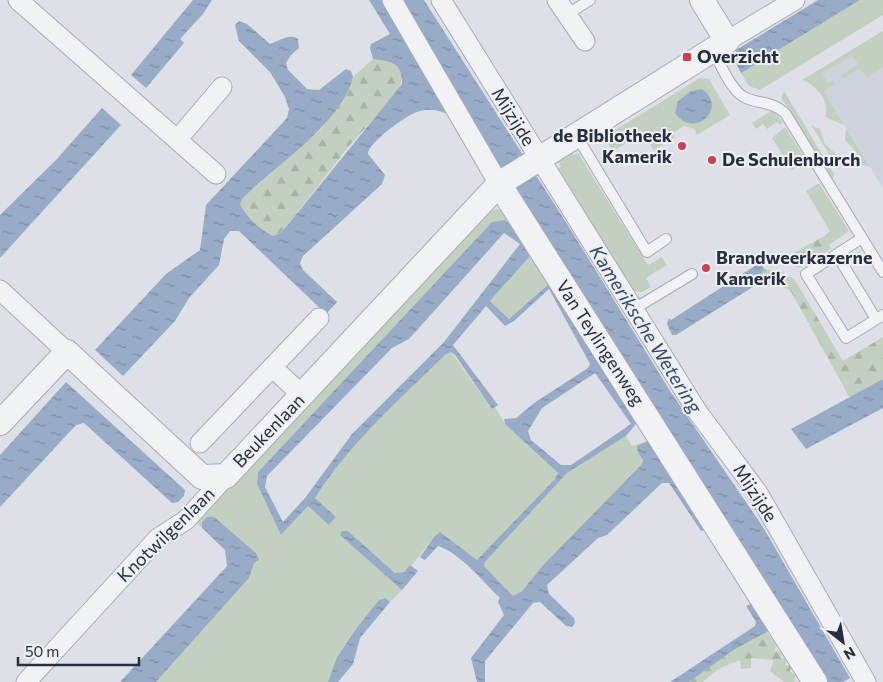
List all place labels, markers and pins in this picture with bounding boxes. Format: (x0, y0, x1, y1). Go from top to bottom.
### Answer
place label: Overzicht (697, 45, 779, 67)
marker: Overzicht (681, 51, 693, 63)
place label: de Bibliotheek Kamerik (553, 124, 673, 167)
marker: de Bibliotheek Kamerik (676, 140, 688, 152)
place label: De Schulenburch (722, 148, 860, 170)
marker: De Schulenburch (706, 154, 718, 166)
place label: Brandweerkazerne Kamerik (716, 246, 872, 289)
marker: Brandweerkazerne Kamerik (700, 262, 712, 274)

